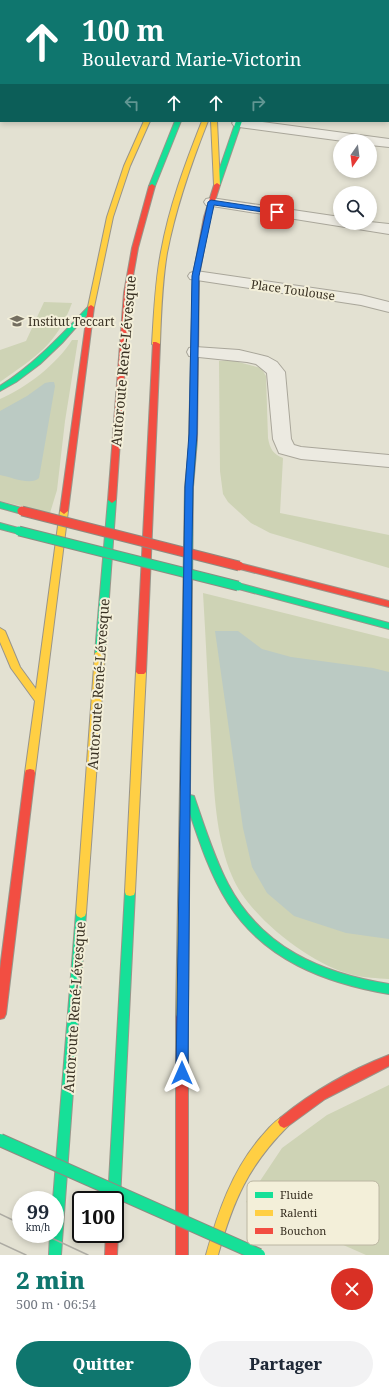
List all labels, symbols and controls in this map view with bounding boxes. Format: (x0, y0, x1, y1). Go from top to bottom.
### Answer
text: 100 m (82, 11, 164, 49)
icon: ahead (16, 16, 68, 68)
text: Boulevard Marie-Victorin (82, 47, 301, 71)
icon: left (121, 92, 143, 114)
icon: ahead (163, 92, 185, 114)
icon: ahead (205, 92, 227, 114)
icon: right (247, 92, 269, 114)
north arrow (333, 134, 377, 178)
map controls (333, 134, 377, 230)
button: search (333, 186, 377, 230)
pin (260, 195, 294, 229)
icon: arrive (266, 201, 288, 223)
street label: Autoroute René-Lévesque (106, 275, 140, 447)
street label: Place Toulouse (250, 276, 336, 304)
school or university icon: Institut Teccart (9, 313, 25, 329)
place label: Institut Teccart (28, 313, 114, 330)
street label: Autoroute René-Lévesque (83, 598, 113, 770)
street label: Autoroute René-Lévesque (59, 921, 89, 1093)
position arrow (161, 1052, 203, 1094)
legend (247, 1181, 379, 1245)
text: Fluide (280, 1187, 313, 1202)
speed limit sign: 100 (72, 1191, 124, 1243)
text: 99 (27, 1198, 49, 1225)
text: Ralenti (280, 1205, 318, 1220)
text: km/h (26, 1220, 50, 1234)
text: Bouchon (280, 1223, 326, 1238)
text: 2 min (16, 1263, 85, 1296)
button: close (331, 1268, 373, 1310)
text: 500 m · 06:54 (16, 1295, 96, 1313)
button: Quitter (16, 1341, 191, 1387)
button: Partager (199, 1341, 373, 1387)

